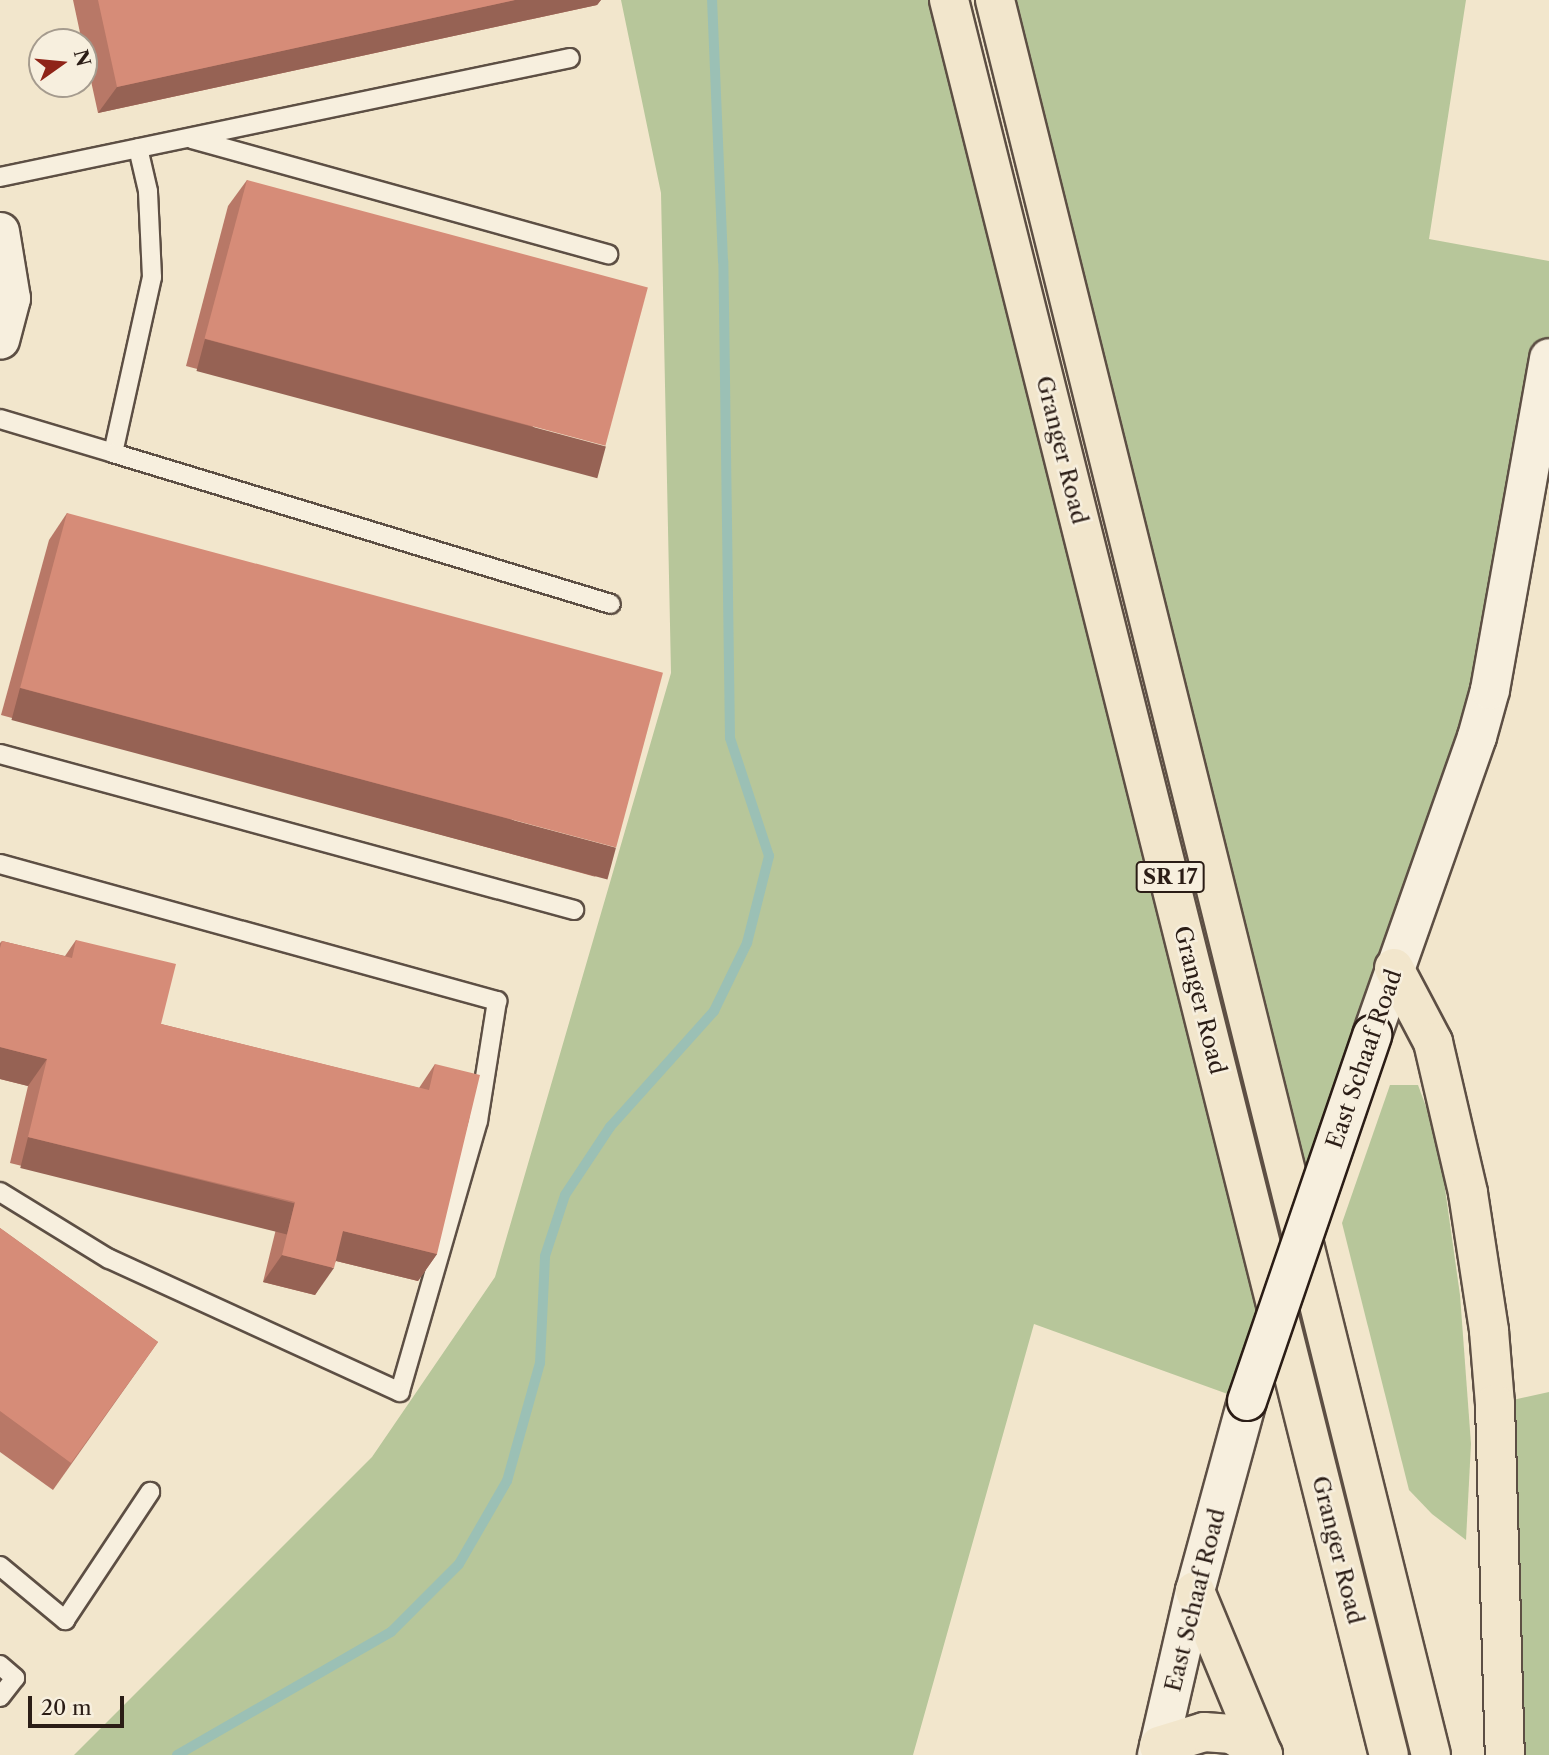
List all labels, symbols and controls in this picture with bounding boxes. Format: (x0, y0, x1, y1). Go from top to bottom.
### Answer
north arrow (28, 28, 98, 98)
text: N (69, 47, 95, 69)
street label: Granger Road (1030, 373, 1094, 527)
road number: SR 17 (1135, 860, 1205, 894)
street label: Granger Road (1168, 923, 1232, 1077)
street label: East Schaaf Road (1320, 966, 1408, 1152)
street label: Granger Road (1306, 1473, 1370, 1627)
street label: East Schaaf Road (1159, 1506, 1231, 1694)
scale bar (32, 1682, 128, 1726)
text: 20 m (41, 1695, 92, 1720)

